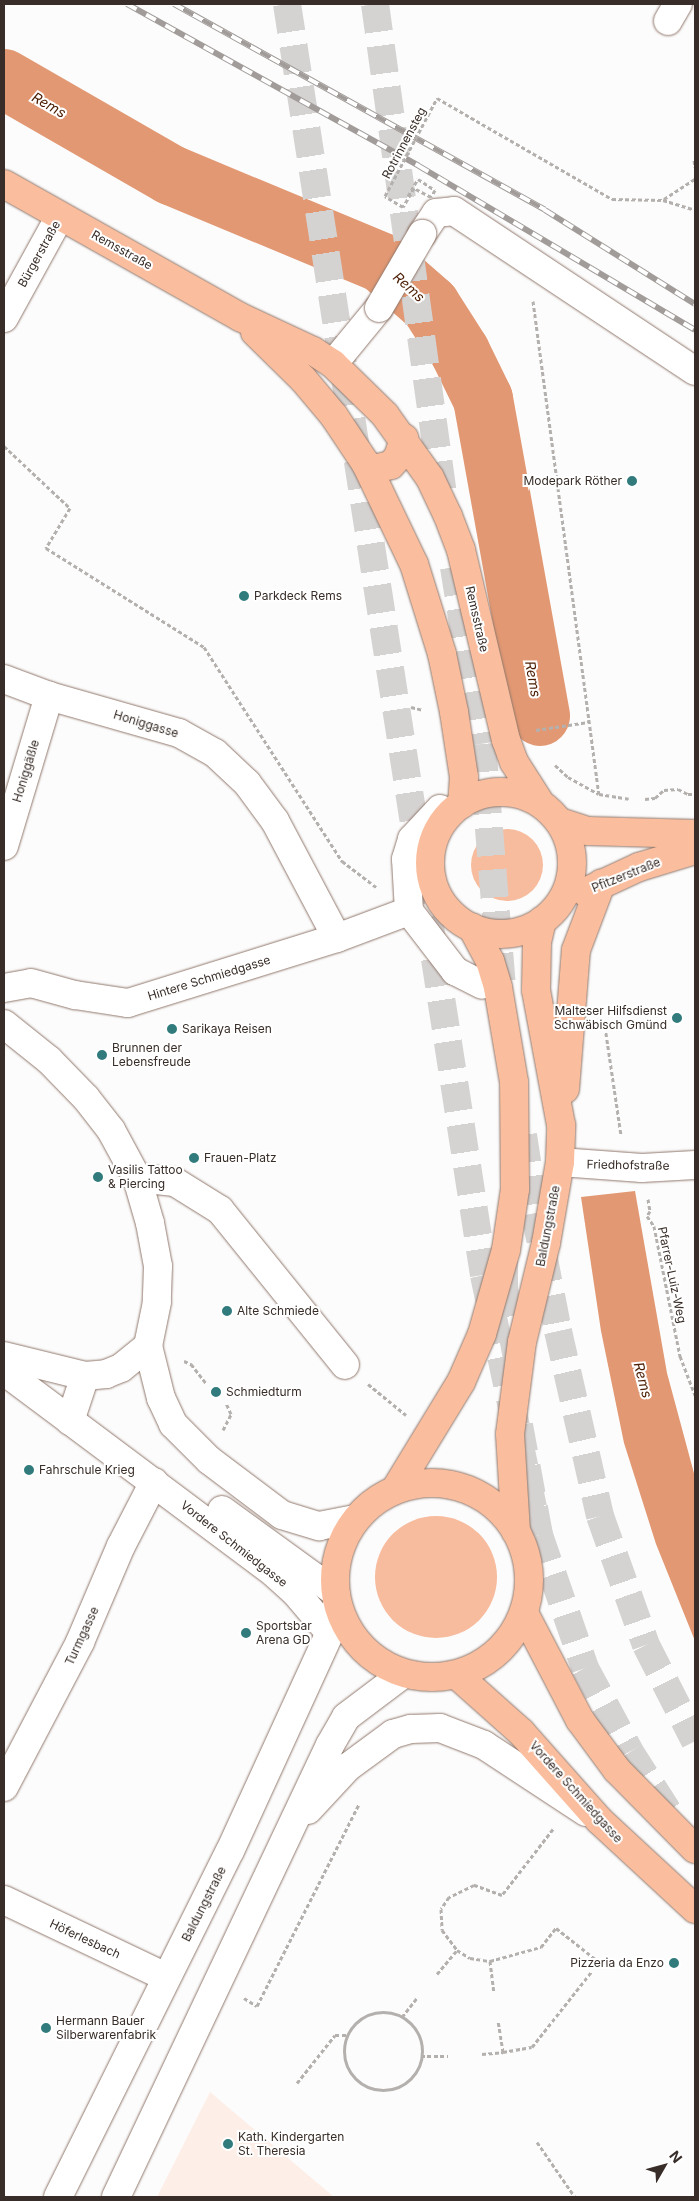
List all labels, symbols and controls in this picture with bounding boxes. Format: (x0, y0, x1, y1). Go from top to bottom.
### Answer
water label: Rems (29, 89, 69, 121)
street label: Rotrinnensteg (379, 105, 429, 181)
street label: Bürgerstraße (15, 218, 63, 290)
street label: Remsstraße (89, 227, 155, 273)
water label: Rems (390, 269, 428, 305)
place label: Modepark Röther (523, 474, 622, 488)
marker: Modepark Röther (626, 475, 638, 487)
street label: Remsstraße (462, 585, 492, 653)
place label: Parkdeck Rems (254, 589, 342, 603)
marker: Parkdeck Rems (238, 590, 250, 602)
water label: Rems (522, 660, 544, 698)
street label: Honiggasse (112, 707, 180, 741)
street label: Honiggäßle (10, 738, 42, 804)
street label: Pfitzerstraße (590, 855, 662, 895)
street label: Hintere Schmiedgasse (146, 952, 272, 1004)
place label: Malteser Hilfsdienst Schwäbisch Gmünd (554, 1004, 667, 1032)
marker: Malteser Hilfsdienst Schwäbisch Gmünd (671, 1012, 683, 1024)
place label: Sarikaya Reisen (182, 1022, 272, 1036)
marker: Sarikaya Reisen (166, 1023, 178, 1035)
place label: Brunnen der Lebensfreude (112, 1041, 191, 1069)
marker: Brunnen der Lebensfreude (96, 1049, 108, 1061)
place label: Frauen-Platz (204, 1151, 277, 1165)
marker: Frauen-Platz (188, 1152, 200, 1164)
street label: Friedhofstraße (586, 1157, 670, 1173)
place label: Vasilis Tattoo & Piercing (108, 1163, 183, 1191)
marker: Vasilis Tattoo & Piercing (92, 1171, 104, 1183)
street label: Baldungstraße (533, 1184, 563, 1268)
street label: Pfarrer-Luiz-Weg (655, 1226, 689, 1324)
place label: Alte Schmiede (237, 1304, 319, 1318)
marker: Alte Schmiede (221, 1305, 233, 1317)
water label: Rems (630, 1360, 656, 1400)
place label: Schmiedturm (226, 1385, 302, 1399)
marker: Schmiedturm (210, 1386, 222, 1398)
place label: Fahrschule Krieg (39, 1463, 135, 1477)
marker: Fahrschule Krieg (23, 1464, 35, 1476)
street label: Vordere Schmiedgasse (178, 1498, 290, 1590)
street label: Turmgasse (62, 1604, 102, 1668)
place label: Sportsbar Arena GD (256, 1619, 312, 1647)
marker: Sportsbar Arena GD (240, 1627, 252, 1639)
street label: Vordere Schmiedgasse (527, 1738, 625, 1846)
street label: Baldungstraße (179, 1864, 229, 1944)
street label: Höferlesbach (47, 1916, 123, 1962)
place label: Pizzeria da Enzo (570, 1956, 664, 1970)
marker: Pizzeria da Enzo (668, 1957, 680, 1969)
place label: Hermann Bauer Silberwarenfabrik (56, 2014, 156, 2042)
marker: Hermann Bauer Silberwarenfabrik (40, 2022, 52, 2034)
place label: Kath. Kindergarten St. Theresia (238, 2130, 344, 2158)
marker: Kath. Kindergarten St. Theresia (222, 2138, 234, 2150)
north arrow (639, 2141, 689, 2191)
text: N (666, 2147, 686, 2166)

